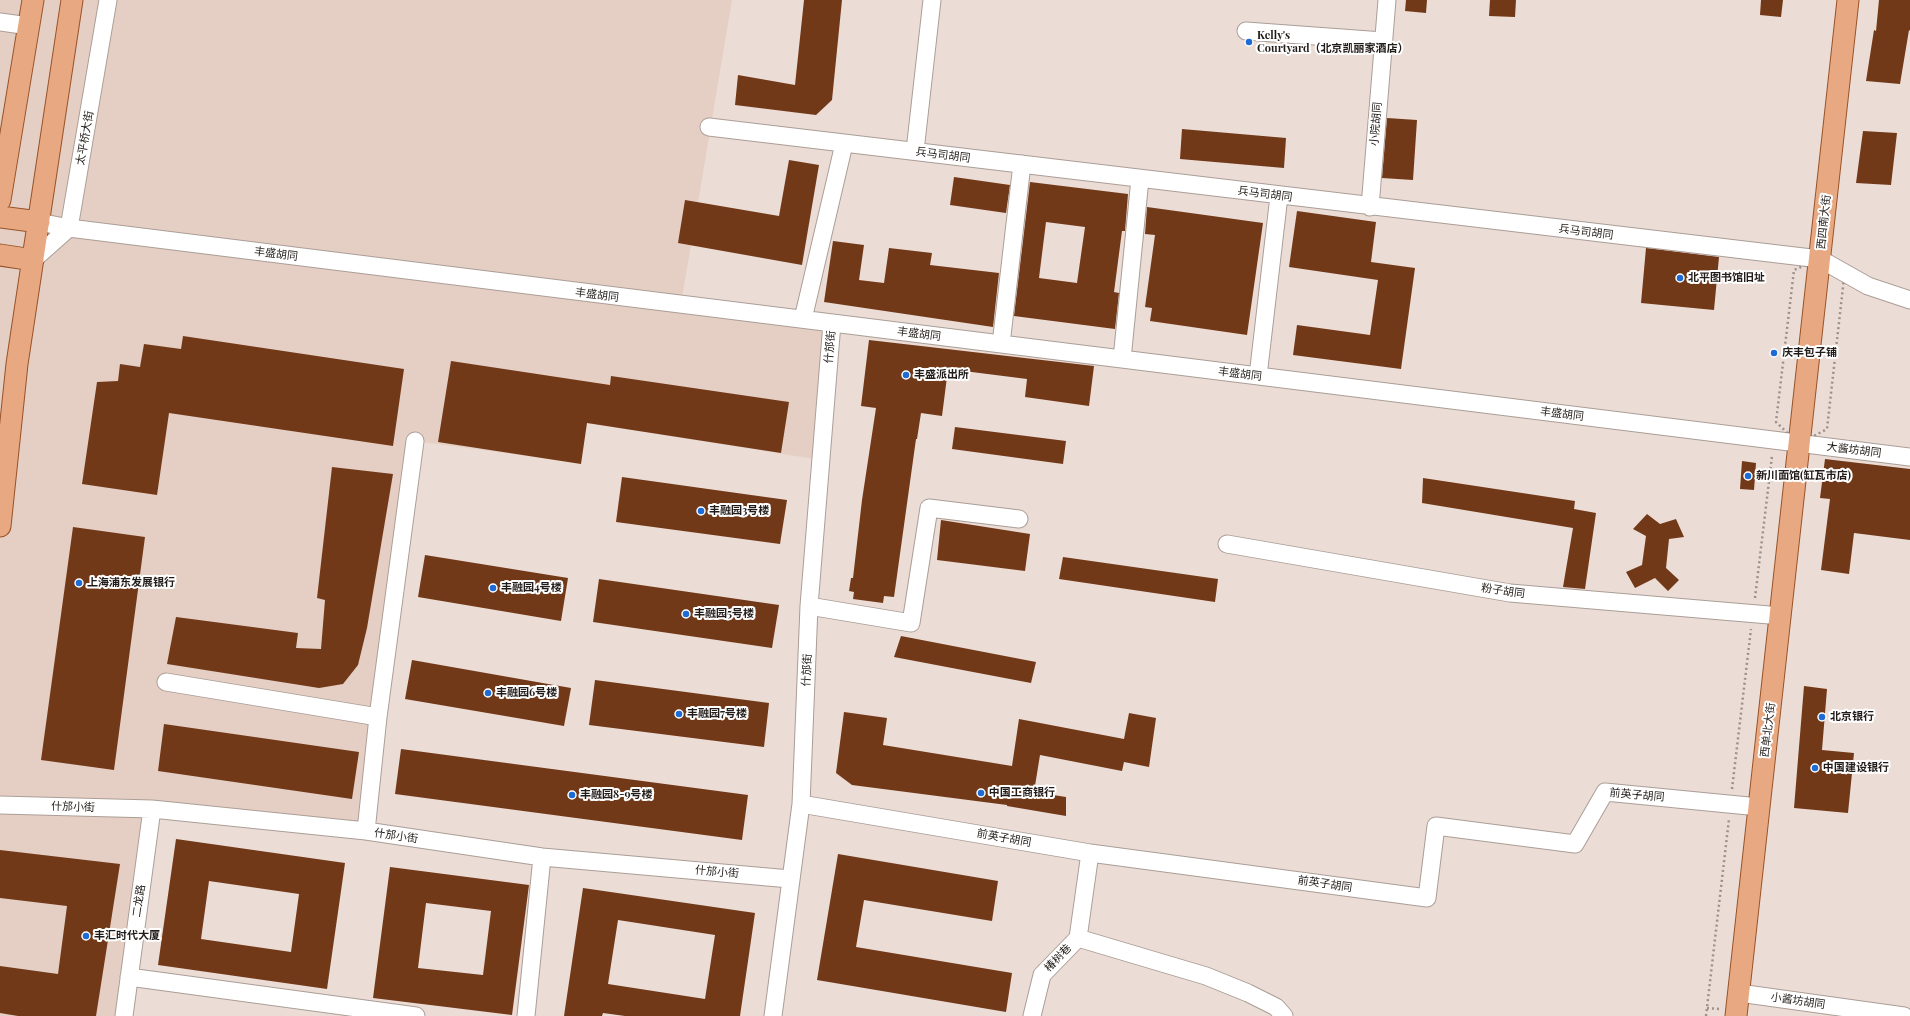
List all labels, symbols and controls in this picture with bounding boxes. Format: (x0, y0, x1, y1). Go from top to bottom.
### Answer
place label: Kelly's Courtyard（北京凯丽家酒店） (1257, 29, 1408, 55)
marker: Kelly's Courtyard（北京凯丽家酒店） (1244, 37, 1254, 47)
street label: 小院胡同 (1368, 102, 1384, 146)
street label: 太平桥大街 (74, 110, 96, 166)
street label: 兵马司胡同 (915, 145, 971, 165)
street label: 兵马司胡同 (1237, 184, 1293, 204)
street label: 西四南大街 (1815, 194, 1833, 250)
street label: 兵马司胡同 (1558, 222, 1614, 242)
street label: 丰盛胡同 (253, 245, 299, 263)
place label: 北平图书馆旧址 (1688, 271, 1765, 285)
marker: 北平图书馆旧址 (1675, 273, 1685, 283)
street label: 丰盛胡同 (574, 286, 620, 304)
street label: 丰盛胡同 (896, 325, 942, 343)
street label: 什邡街 (822, 330, 838, 364)
place label: 庆丰包子铺 (1782, 346, 1837, 360)
marker: 庆丰包子铺 (1769, 348, 1779, 358)
street label: 丰盛胡同 (1217, 365, 1263, 383)
place label: 丰盛派出所 (914, 368, 969, 382)
marker: 丰盛派出所 (901, 370, 911, 380)
street label: 丰盛胡同 (1539, 405, 1585, 423)
street label: 大酱坊胡同 (1826, 440, 1882, 460)
place label: 新川面馆(缸瓦市店) (1756, 469, 1851, 483)
marker: 新川面馆(缸瓦市店) (1743, 471, 1753, 481)
place label: 丰融园3号楼 (709, 504, 769, 518)
marker: 丰融园3号楼 (696, 506, 706, 516)
place label: 上海浦东发展银行 (87, 576, 175, 590)
marker: 上海浦东发展银行 (74, 578, 84, 588)
place label: 丰融园4号楼 (501, 581, 562, 595)
street label: 粉子胡同 (1480, 581, 1526, 601)
marker: 丰融园4号楼 (488, 583, 498, 593)
place label: 丰融园5号楼 (694, 607, 754, 621)
marker: 丰融园5号楼 (681, 609, 691, 619)
street label: 什邡街 (800, 653, 814, 687)
place label: 丰融园6号楼 (496, 686, 557, 700)
marker: 丰融园6号楼 (483, 688, 493, 698)
street label: 西单北大街 (1758, 702, 1778, 758)
place label: 丰融园7号楼 (687, 707, 747, 721)
marker: 丰融园7号楼 (674, 709, 684, 719)
place label: 北京银行 (1830, 710, 1874, 724)
marker: 北京银行 (1817, 712, 1827, 722)
place label: 中国建设银行 (1823, 761, 1889, 775)
marker: 中国建设银行 (1810, 763, 1820, 773)
place label: 中国工商银行 (989, 786, 1055, 800)
street label: 前英子胡同 (1609, 786, 1665, 804)
place label: 丰融园8-9号楼 (580, 788, 653, 802)
marker: 中国工商银行 (976, 788, 986, 798)
marker: 丰融园8-9号楼 (567, 790, 577, 800)
street label: 什邡小街 (51, 800, 95, 814)
street label: 什邡小街 (373, 826, 419, 846)
street label: 前英子胡同 (976, 827, 1032, 849)
street label: 什邡小街 (695, 864, 739, 880)
street label: 前英子胡同 (1297, 874, 1353, 894)
street label: 二龙路 (130, 884, 148, 918)
place label: 丰汇时代大厦 (94, 929, 160, 943)
marker: 丰汇时代大厦 (81, 931, 91, 941)
street label: 椿树巷 (1042, 942, 1074, 974)
street label: 小酱坊胡同 (1770, 991, 1826, 1011)

